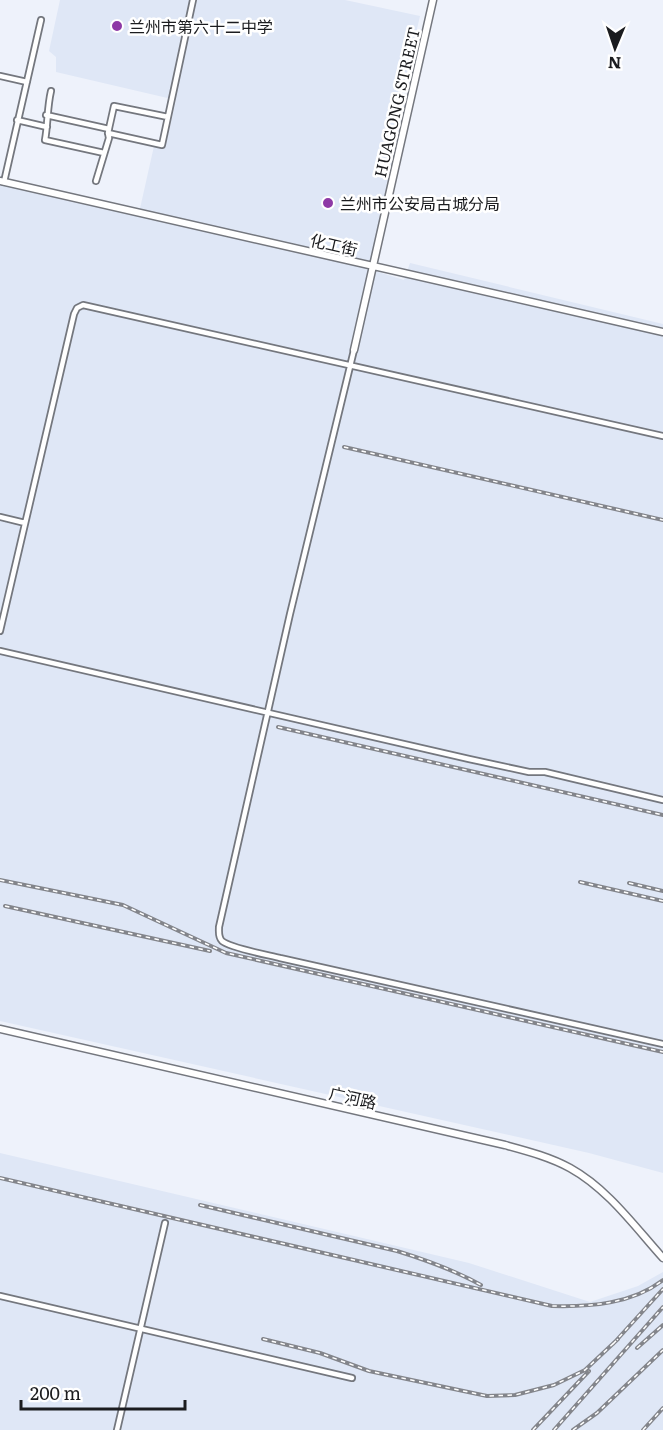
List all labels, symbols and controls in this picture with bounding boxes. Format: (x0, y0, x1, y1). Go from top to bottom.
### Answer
place label: 兰州市第六十二中学 (129, 14, 273, 38)
north arrow (585, 18, 645, 78)
marker: 兰州市第六十二中学 (110, 19, 124, 33)
street label: HUAGONG STREET (367, 24, 425, 180)
text: N (607, 52, 622, 76)
place label: 兰州市公安局古城分局 (340, 191, 500, 215)
marker: 兰州市公安局古城分局 (321, 196, 335, 210)
street label: 化工街 (308, 227, 360, 261)
street label: 广河路 (327, 1080, 379, 1114)
scale bar (21, 1373, 184, 1411)
text: 200 m (30, 1379, 81, 1406)

